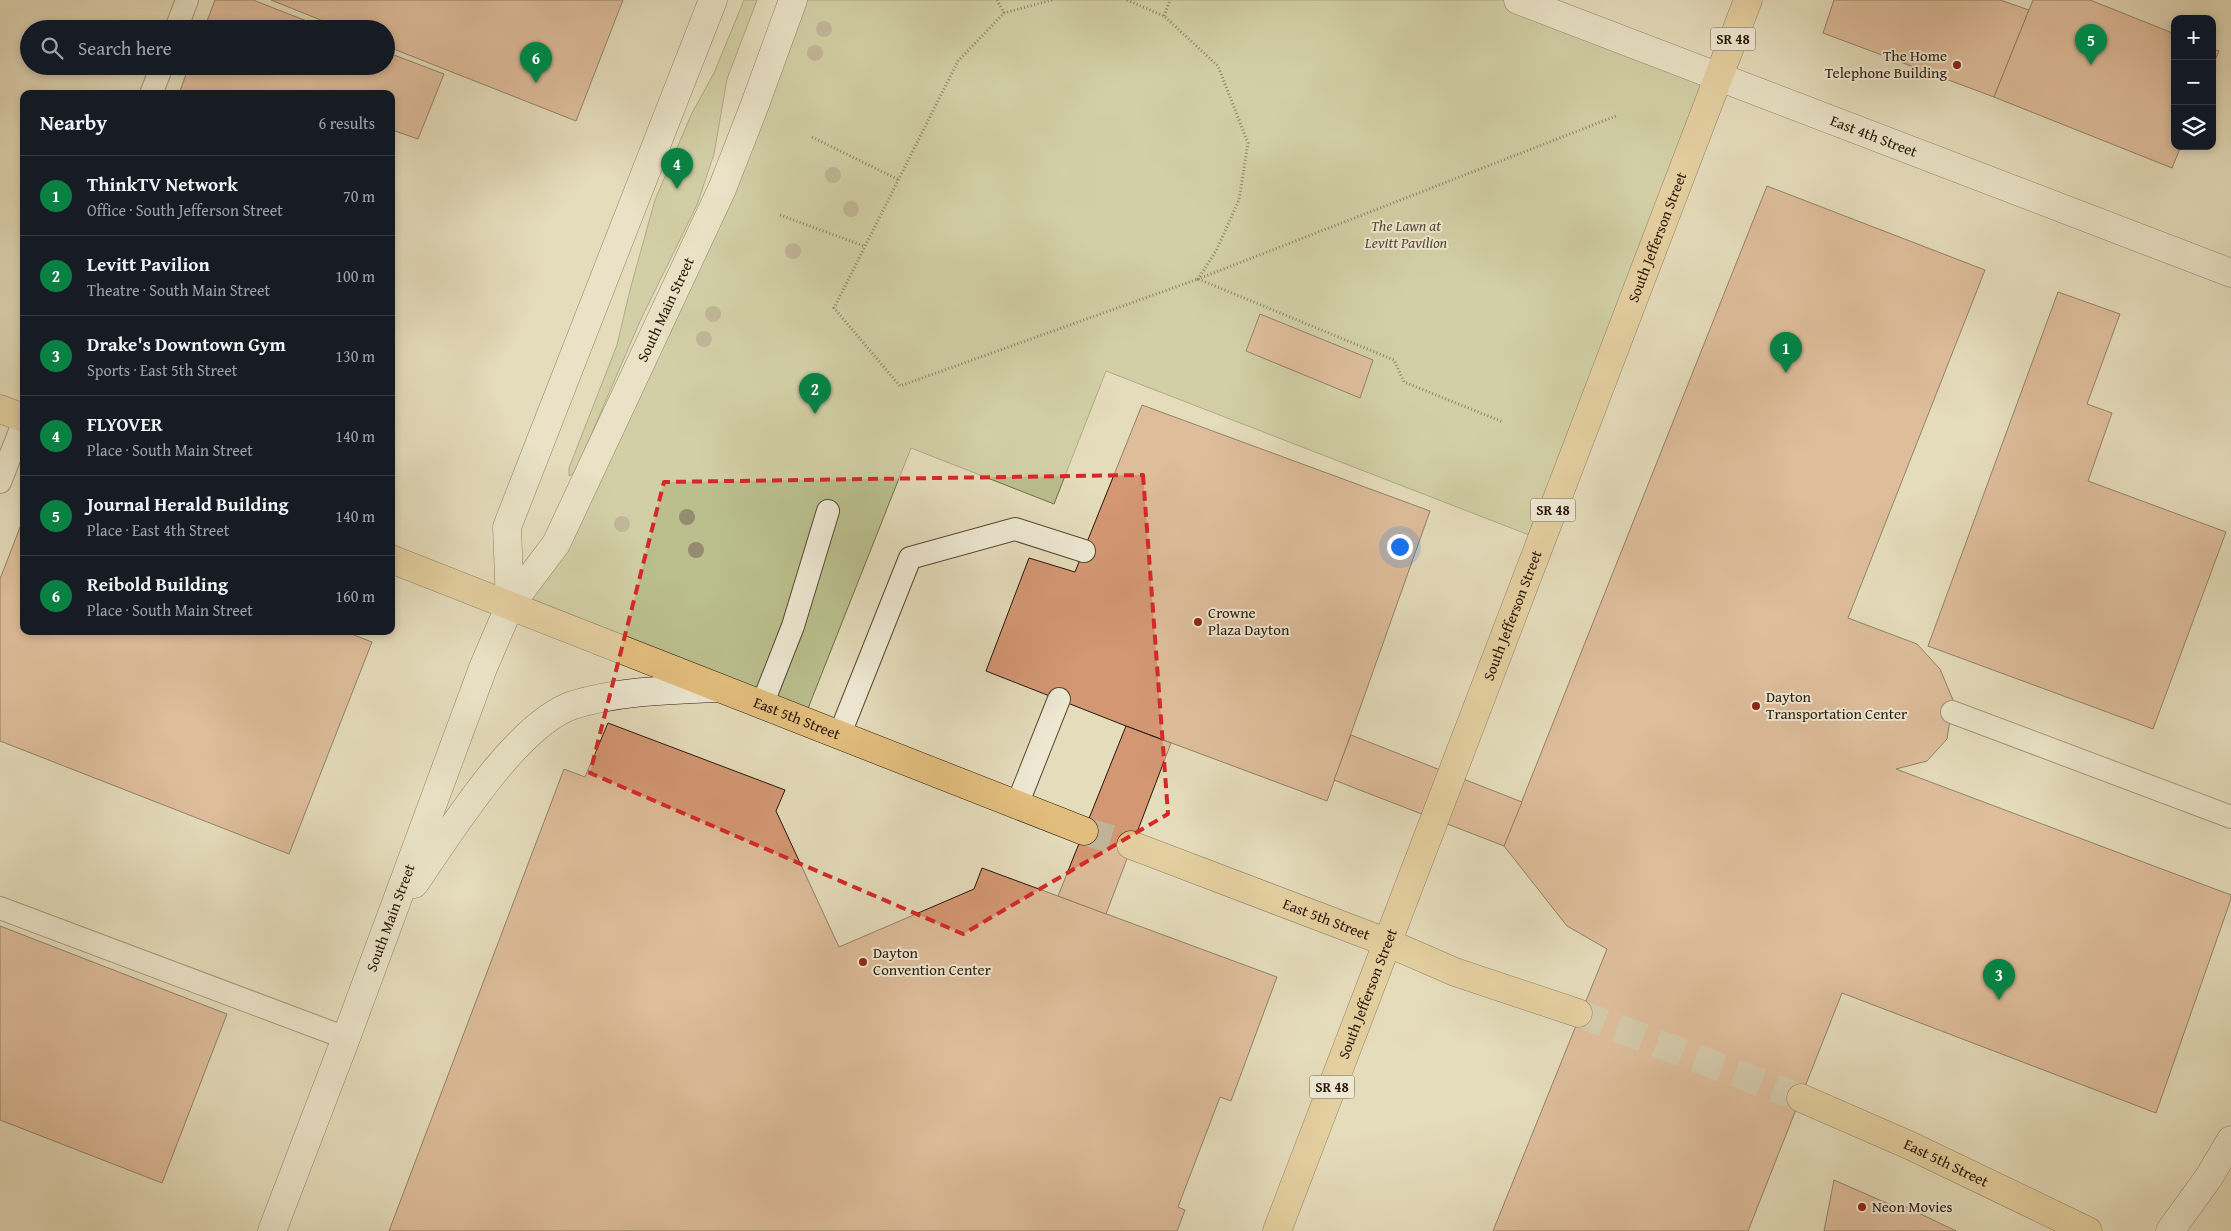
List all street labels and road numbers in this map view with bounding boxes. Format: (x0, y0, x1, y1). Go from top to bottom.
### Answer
road number: SR 48 (1710, 28, 1756, 50)
street label: East 4th Street (1827, 110, 1921, 162)
street label: South Jefferson Street (1622, 168, 1691, 305)
street label: South Main Street (632, 253, 699, 365)
road number: SR 48 (1530, 498, 1576, 522)
street label: South Jefferson Street (1478, 546, 1547, 684)
street label: East 5th Street (751, 691, 844, 745)
street label: South Main Street (361, 860, 420, 974)
street label: East 5th Street (1280, 893, 1374, 945)
street label: South Jefferson Street (1333, 925, 1402, 1062)
road number: SR 48 (1310, 1076, 1354, 1098)
street label: East 5th Street (1901, 1133, 1993, 1192)

